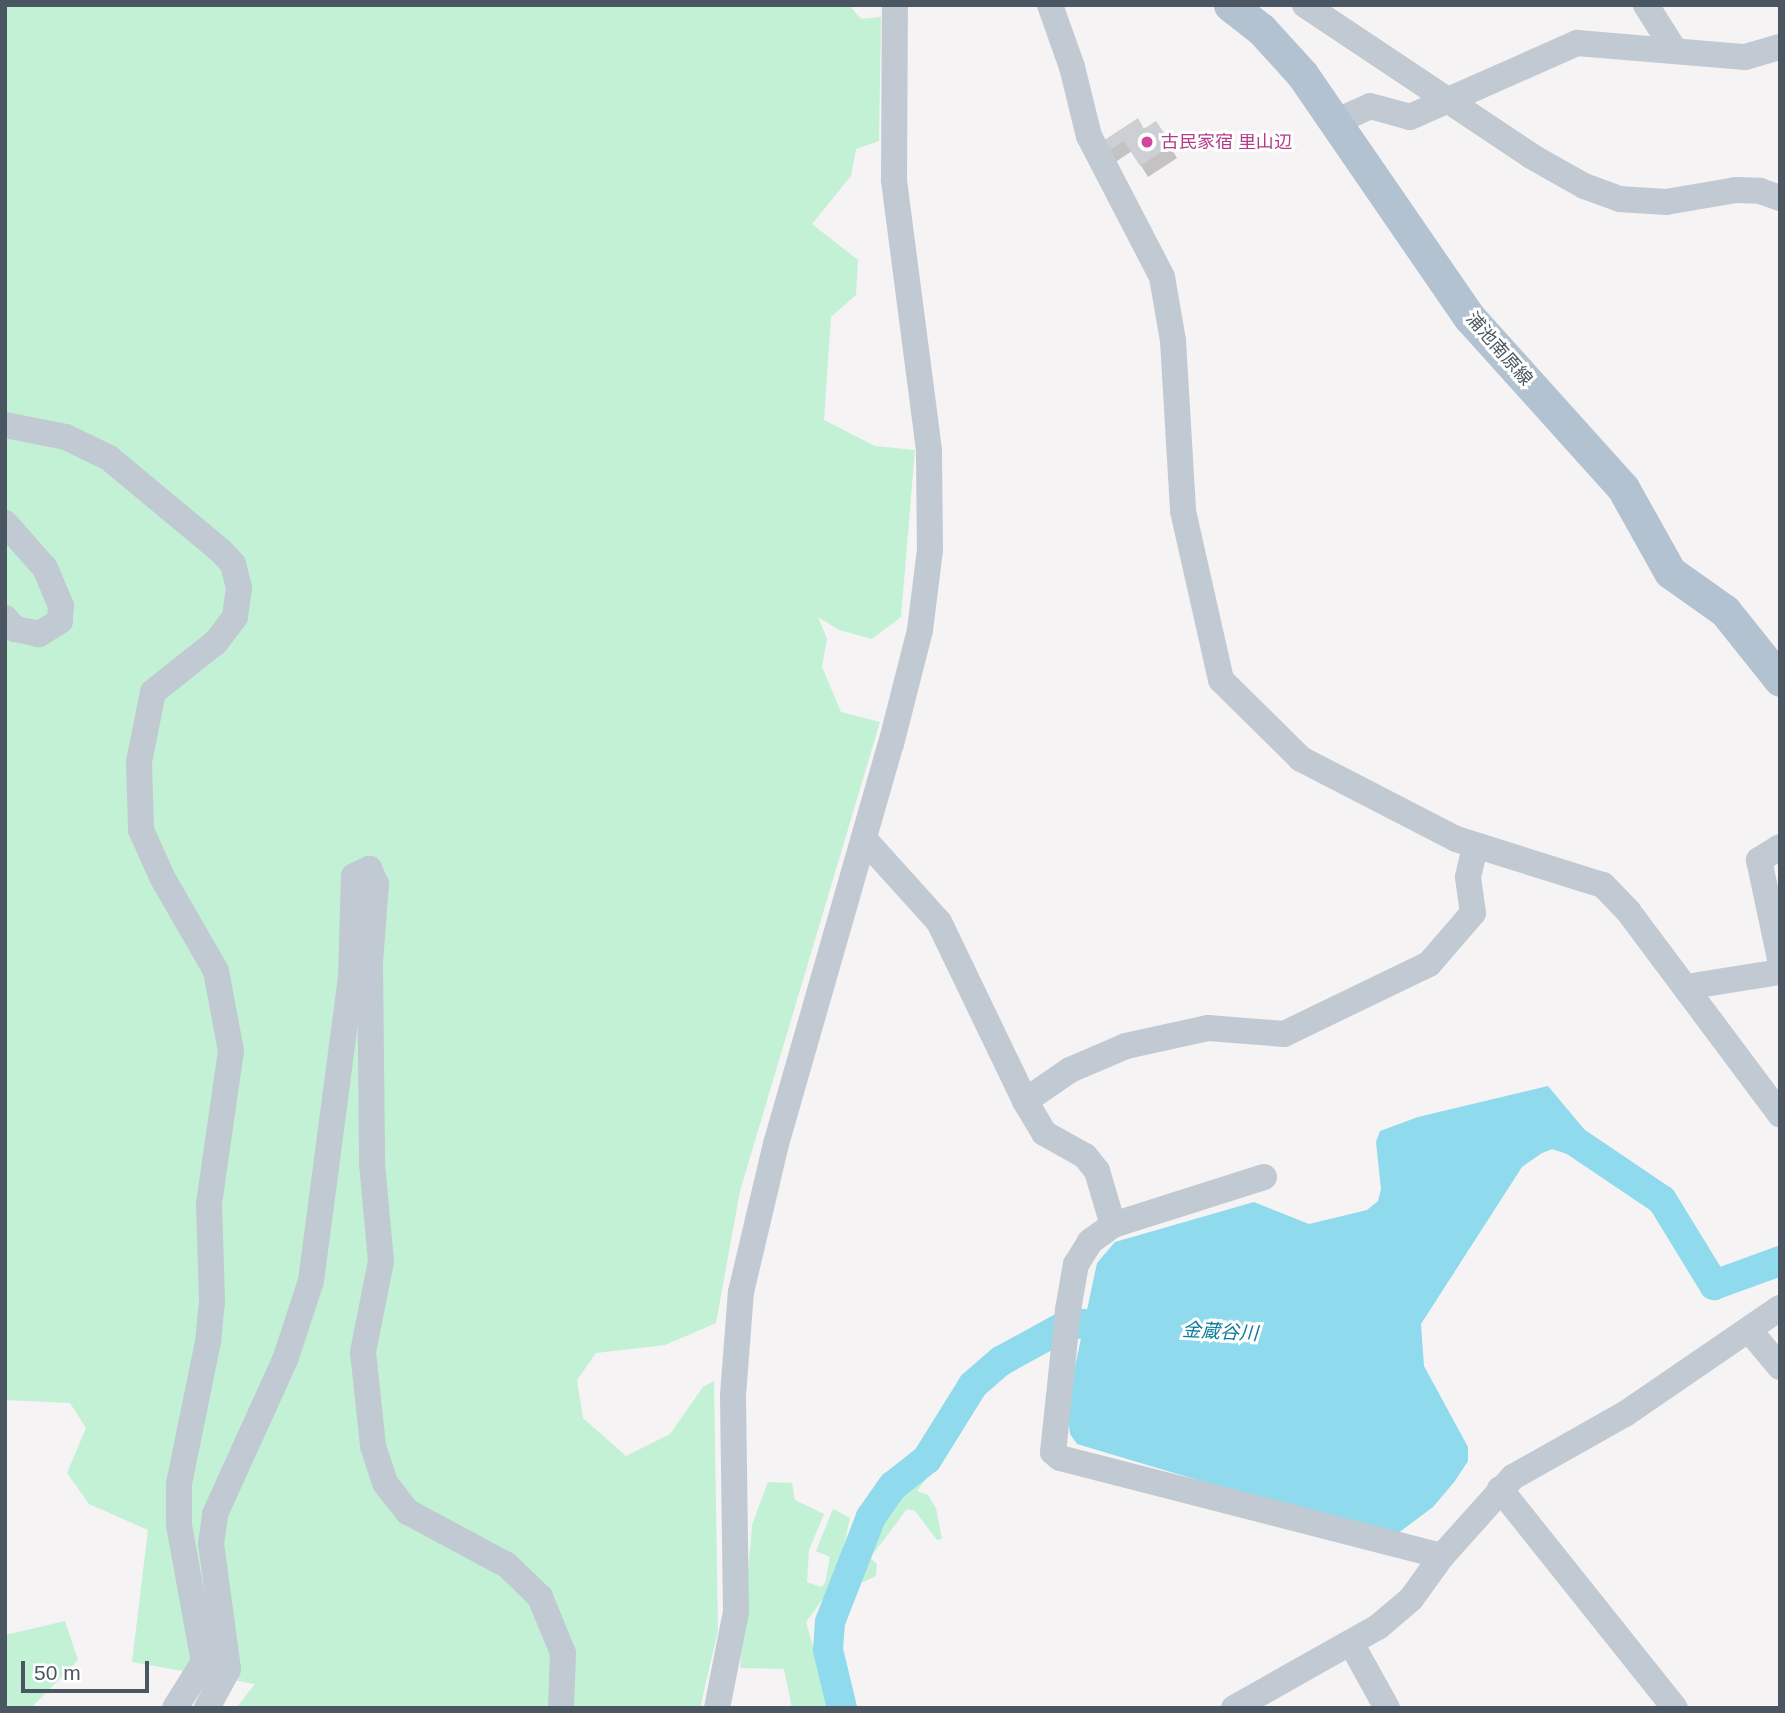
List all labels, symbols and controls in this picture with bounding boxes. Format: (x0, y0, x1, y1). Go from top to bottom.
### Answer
place label: 古民家宿 里山辺 (1161, 131, 1292, 153)
marker: 古民家宿 里山辺 (1139, 134, 1155, 150)
street label: 浦池南原線 (1461, 308, 1537, 390)
water label: 金蔵谷川 (1181, 1319, 1259, 1345)
scale bar (24, 1646, 152, 1690)
text: 50 m (34, 1661, 81, 1684)

